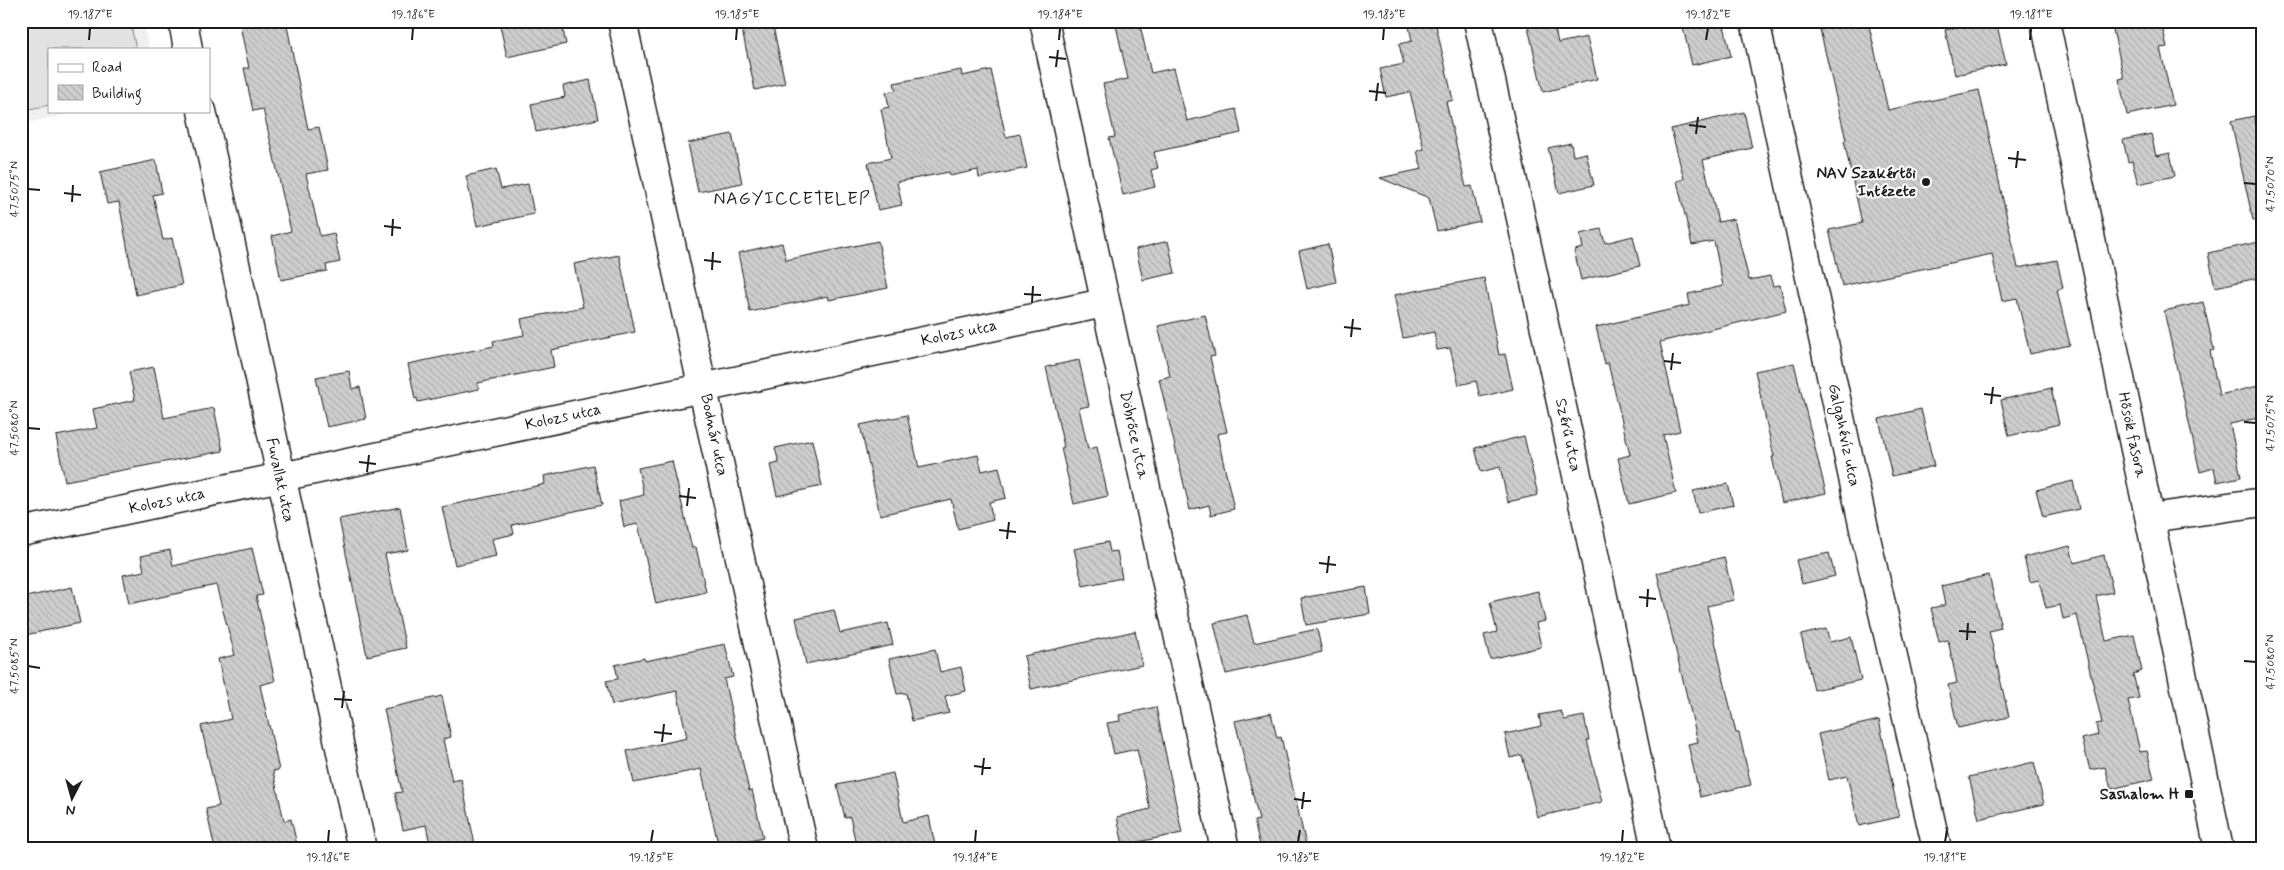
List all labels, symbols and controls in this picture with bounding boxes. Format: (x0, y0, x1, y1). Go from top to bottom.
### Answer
text: 19.187°E (67, 7, 113, 23)
text: 19.186°E (391, 7, 435, 23)
text: 19.185°E (714, 7, 760, 23)
text: 19.184°E (1037, 7, 1083, 23)
text: 19.183°E (1362, 7, 1406, 23)
text: 19.182°E (1685, 7, 1731, 23)
text: 19.181°E (2009, 7, 2053, 23)
legend (48, 48, 210, 112)
text: Road (92, 58, 122, 78)
text: Building (92, 84, 142, 105)
text: 47.5070°N (2263, 156, 2279, 212)
text: 47.5075°N (7, 161, 23, 217)
place label: NAV Szakértői Intézete (1816, 163, 1916, 202)
marker: NAV Szakértői Intézete (1920, 176, 1932, 188)
district label: NAGYICCETELEP (714, 187, 870, 211)
street label: Kolozs utca (919, 315, 999, 351)
street label: Galgahévíz utca (1822, 382, 1865, 489)
street label: Döbrőce utca (1114, 389, 1154, 481)
street label: Hősök fasora (2113, 390, 2151, 480)
street label: Bodnár utca (695, 392, 733, 478)
text: 47.5075°N (2263, 395, 2279, 451)
street label: Szérű utca (1550, 396, 1586, 474)
street label: Kolozs utca (523, 399, 603, 435)
text: 47.5080°N (7, 400, 23, 456)
street label: Fuvallat utca (261, 436, 299, 524)
street label: Kolozs utca (127, 483, 207, 519)
text: 47.5080°N (2263, 634, 2279, 690)
text: 47.5085°N (7, 638, 23, 694)
north arrow (48, 772, 98, 822)
place label: Sashalom H (2100, 784, 2180, 805)
marker: Sashalom H (2183, 788, 2195, 800)
text: N (65, 800, 76, 819)
text: 19.186°E (306, 850, 350, 866)
text: 19.185°E (628, 850, 674, 866)
text: 19.184°E (952, 850, 998, 866)
text: 19.183°E (1276, 850, 1320, 866)
text: 19.182°E (1599, 850, 1645, 866)
text: 19.181°E (1923, 850, 1967, 866)

